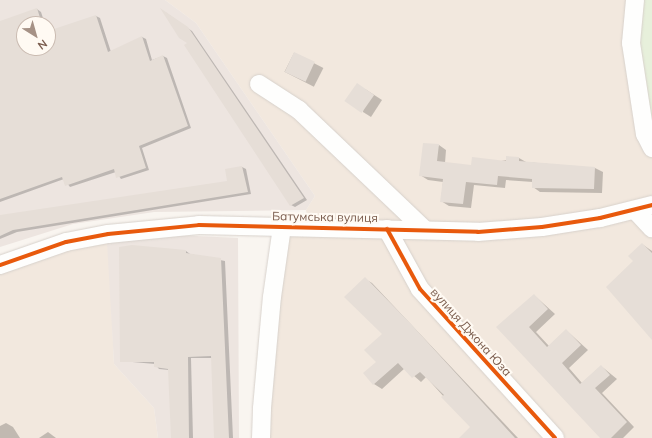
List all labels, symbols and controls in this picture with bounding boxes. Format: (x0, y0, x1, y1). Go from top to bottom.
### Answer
north arrow (16, 16, 56, 56)
text: N (35, 37, 50, 53)
street label: Батумська вулиця (272, 209, 378, 225)
street label: вулиця Джона Юза (428, 285, 514, 379)

